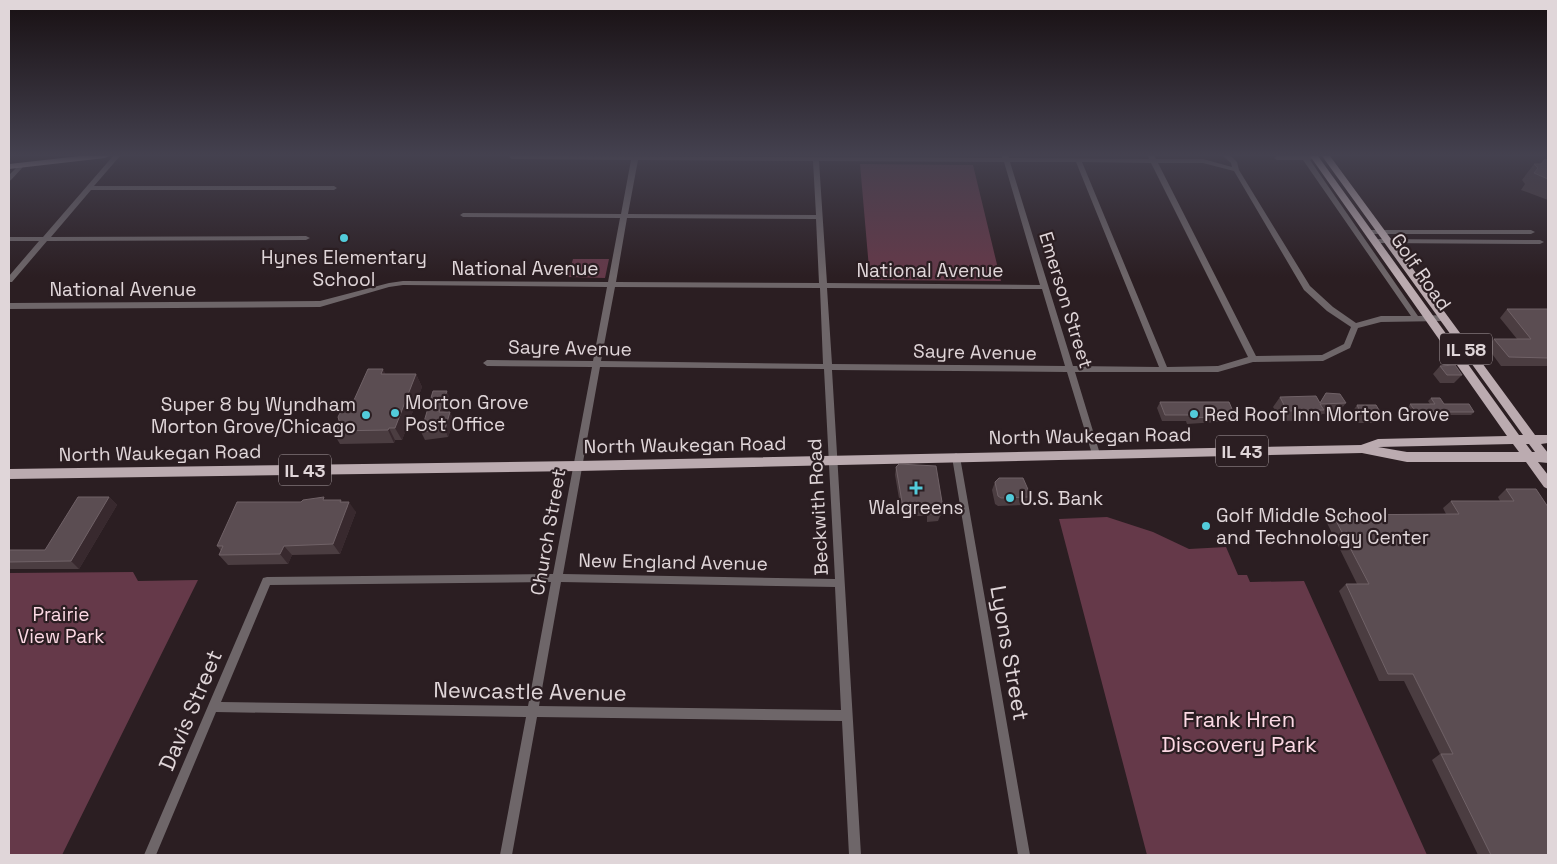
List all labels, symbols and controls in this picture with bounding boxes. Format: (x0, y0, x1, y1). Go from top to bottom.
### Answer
street label: Golf Road (1385, 228, 1457, 316)
street label: Emerson Street (1033, 229, 1099, 371)
marker: Hynes Elementary School (338, 232, 350, 244)
place label: Hynes Elementary School (261, 245, 427, 292)
street label: National Avenue (451, 256, 599, 281)
street label: National Avenue (856, 258, 1004, 283)
street label: National Avenue (49, 277, 197, 302)
street label: Sayre Avenue (508, 334, 632, 362)
road number: IL 58 (1440, 334, 1492, 364)
street label: Sayre Avenue (913, 338, 1037, 366)
place label: Morton Grove Post Office (405, 390, 529, 437)
place label: Super 8 by Wyndham Morton Grove/Chicago (151, 392, 356, 439)
place label: Red Roof Inn Morton Grove (1204, 402, 1449, 427)
marker: Morton Grove Post Office (389, 407, 401, 419)
marker: Red Roof Inn Morton Grove (1188, 408, 1200, 420)
marker: Super 8 by Wyndham Morton Grove/Chicago (360, 409, 372, 421)
street label: North Waukegan Road (988, 422, 1192, 450)
street label: North Waukegan Road (583, 431, 787, 459)
road number: IL 43 (1216, 436, 1268, 466)
street label: Beckwith Road (802, 438, 834, 576)
street label: North Waukegan Road (58, 439, 262, 467)
road number: IL 43 (279, 454, 331, 486)
street label: Church Street (525, 467, 571, 597)
marker: Walgreens (910, 482, 922, 494)
place label: U.S. Bank (1020, 486, 1103, 511)
marker: U.S. Bank (1004, 492, 1016, 504)
place label: Walgreens (868, 495, 964, 520)
place label: Golf Middle School and Technology Center (1216, 503, 1429, 550)
marker: Golf Middle School and Technology Center (1200, 520, 1212, 532)
street label: New England Avenue (578, 548, 768, 576)
street label: Lyons Street (984, 583, 1036, 723)
park label: Prairie View Park (17, 602, 105, 649)
street label: Davis Street (152, 645, 228, 775)
street label: Newcastle Avenue (433, 675, 627, 707)
park label: Frank Hren Discovery Park (1161, 705, 1317, 758)

